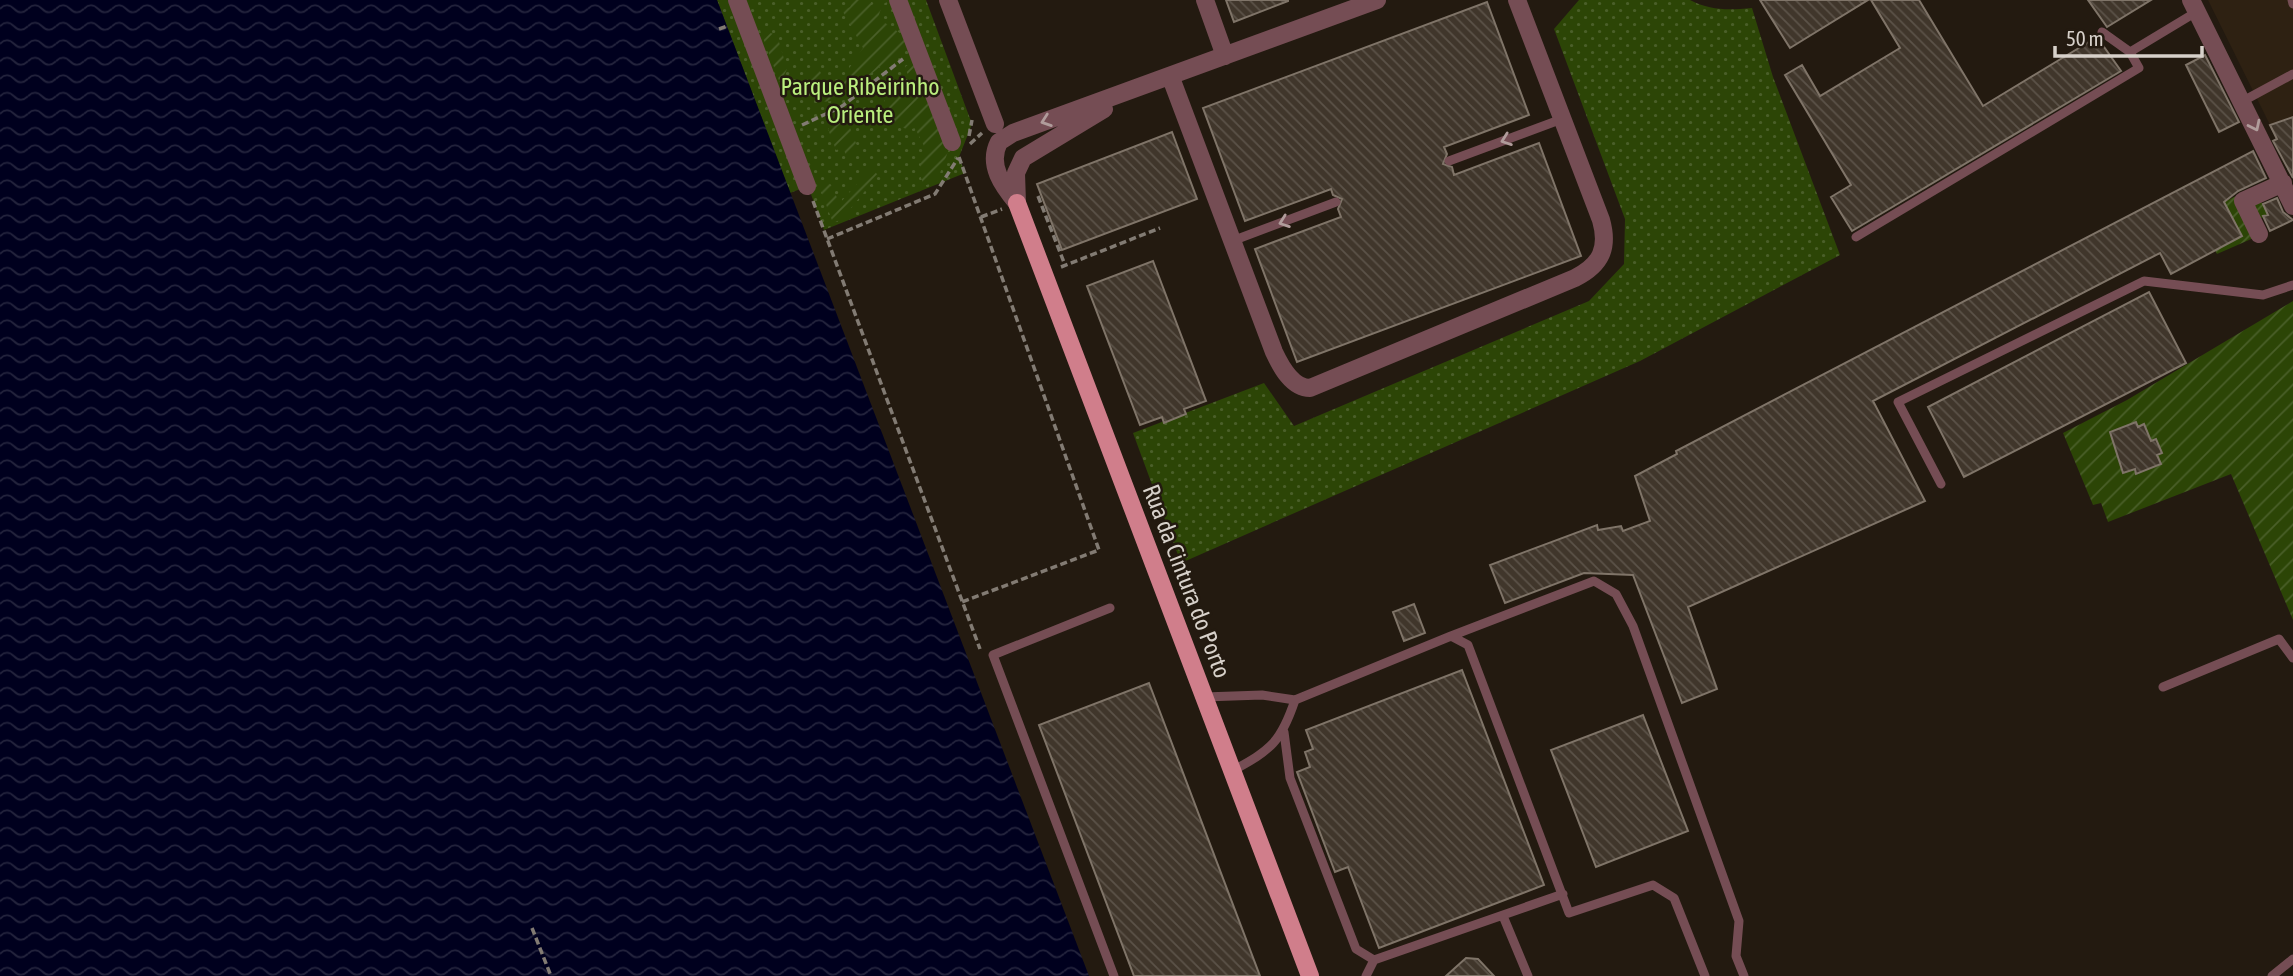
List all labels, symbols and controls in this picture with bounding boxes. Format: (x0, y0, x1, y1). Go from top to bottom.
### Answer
scale bar (2055, 14, 2202, 58)
text: 50 m (2066, 26, 2104, 50)
park label: Parque Ribeirinho Oriente (780, 73, 940, 128)
one-way arrow (1040, 113, 1053, 127)
one-way arrow (2247, 119, 2261, 131)
one-way arrow (1500, 131, 1512, 145)
one-way arrow (1278, 213, 1290, 227)
street label: Rua da Cintura do Porto (1138, 481, 1236, 681)

